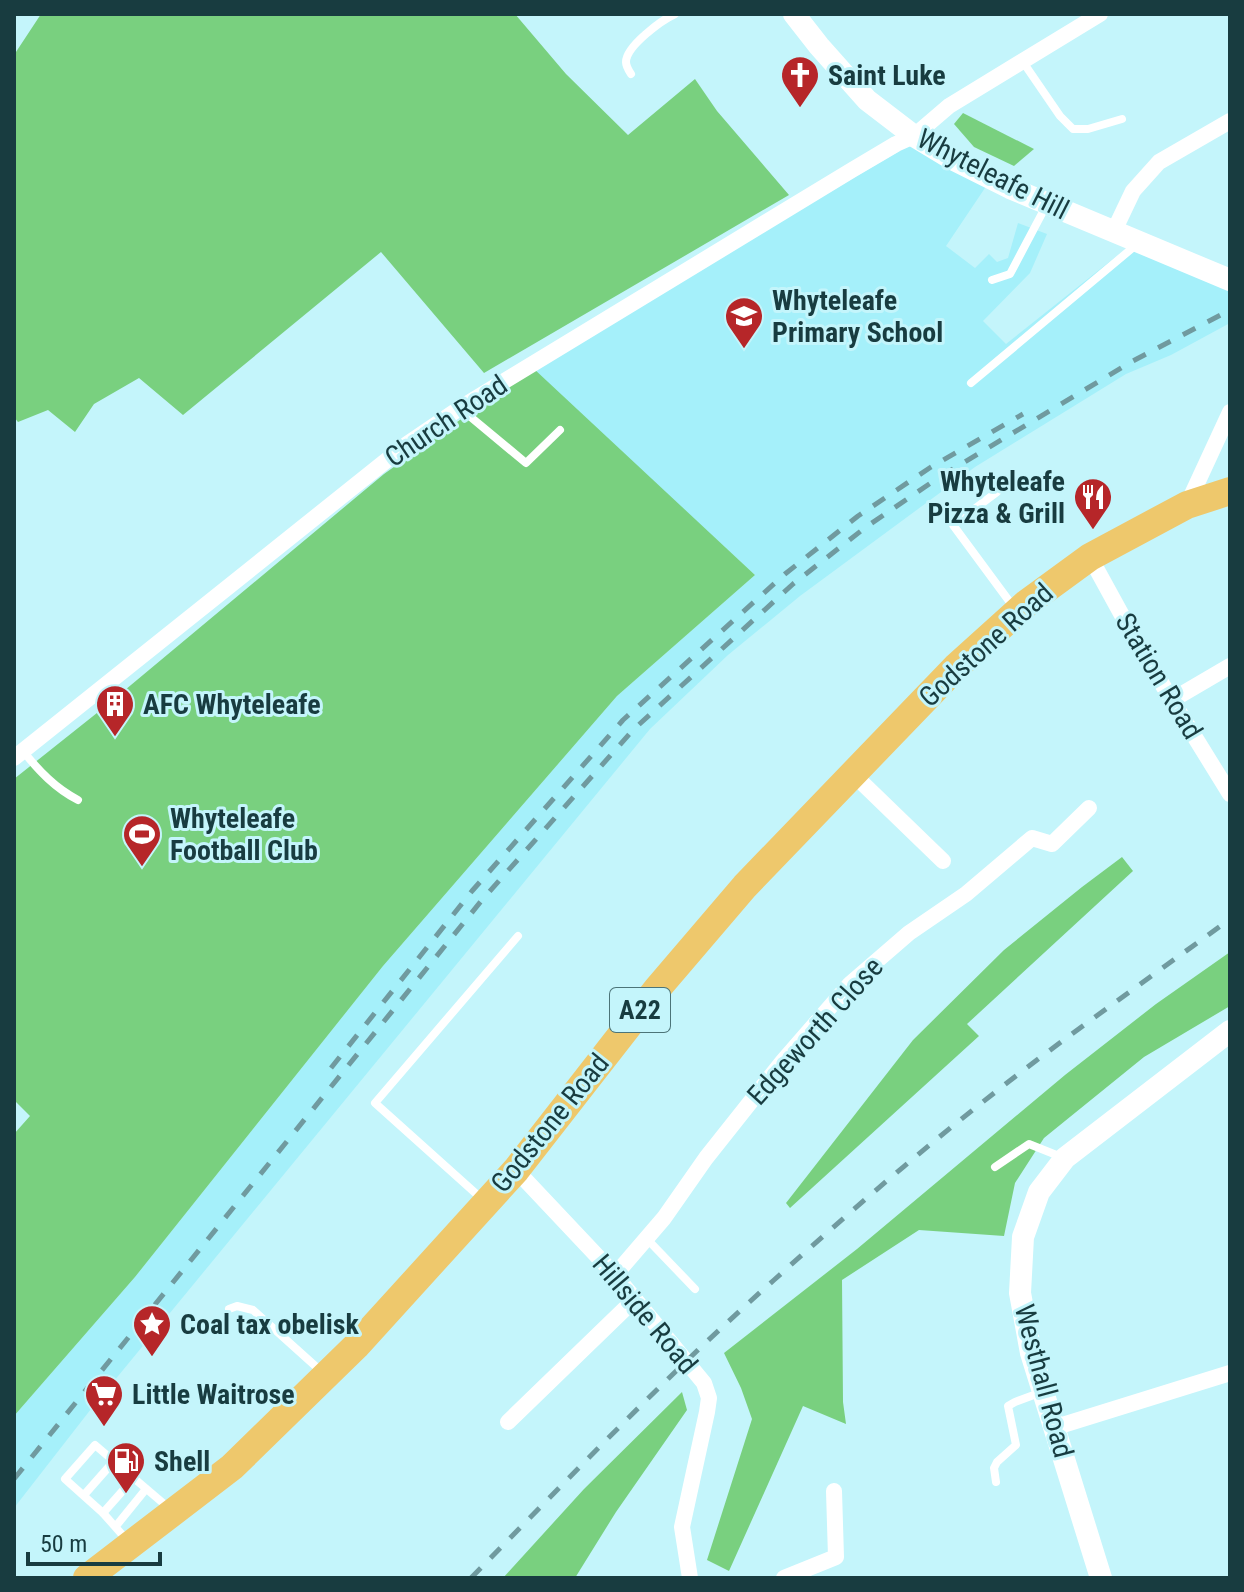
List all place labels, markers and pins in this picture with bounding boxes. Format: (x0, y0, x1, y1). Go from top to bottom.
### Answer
church icon: Saint Luke (779, 54, 821, 109)
place label: Saint Luke (828, 59, 946, 92)
place label: Whyteleafe Primary School (772, 284, 943, 349)
school or university icon: Whyteleafe Primary School (723, 295, 765, 350)
place label: Whyteleafe Pizza & Grill (928, 465, 1065, 530)
restaurant icon: Whyteleafe Pizza & Grill (1072, 476, 1114, 531)
building icon: AFC Whyteleafe (94, 683, 136, 738)
place label: AFC Whyteleafe (143, 688, 321, 721)
place label: Whyteleafe Football Club (170, 802, 318, 867)
sports icon: Whyteleafe Football Club (121, 813, 163, 868)
place icon: Coal tax obelisk (131, 1303, 173, 1358)
place label: Coal tax obelisk (180, 1308, 359, 1341)
supermarket icon: Little Waitrose (83, 1373, 125, 1428)
place label: Little Waitrose (132, 1378, 295, 1411)
fuel station icon: Shell (105, 1440, 147, 1495)
place label: Shell (154, 1445, 210, 1478)

